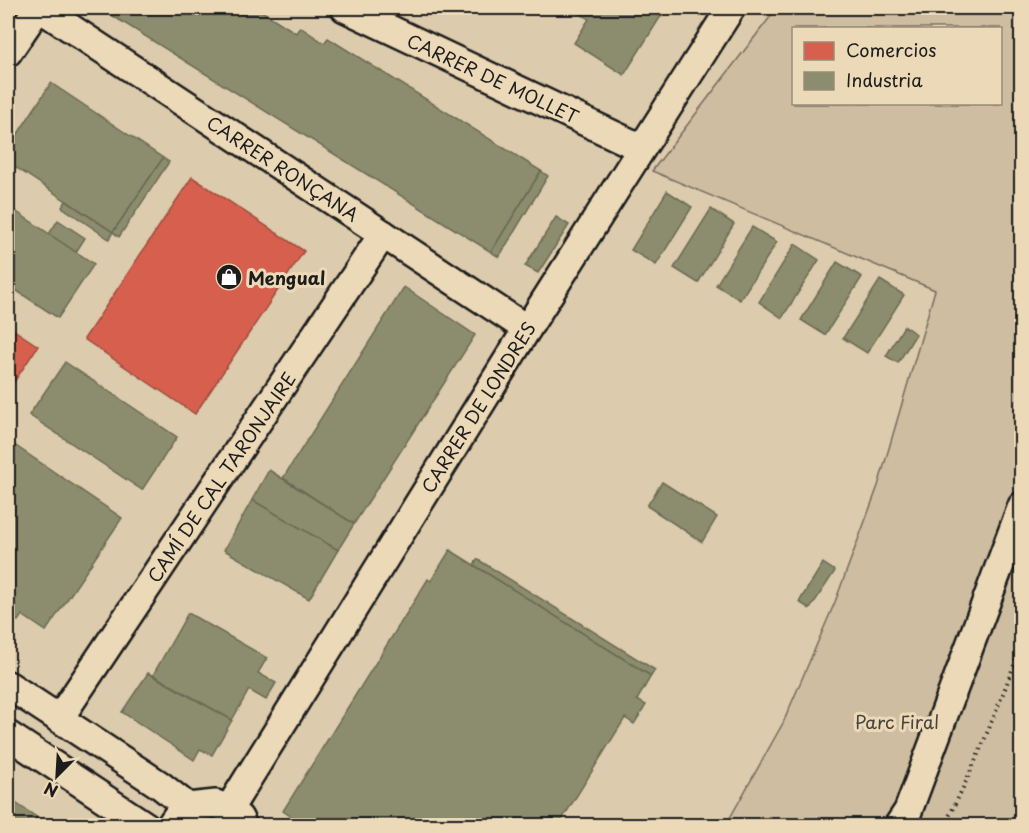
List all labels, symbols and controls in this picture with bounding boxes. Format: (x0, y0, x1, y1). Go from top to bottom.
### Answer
street label: CARRER DE MOLLET (403, 26, 583, 130)
legend (792, 27, 1002, 105)
text: Comercios (846, 36, 936, 63)
text: Industria (846, 66, 923, 93)
street label: CARRER RONÇANA (202, 109, 364, 227)
shop icon: Mengual (214, 262, 244, 292)
place label: Mengual (248, 264, 325, 291)
street label: CARRER DE LONDRES (414, 316, 542, 498)
street label: CAMÍ DE CAL TARONJAIRE (140, 366, 302, 588)
park label: Parc Firal (855, 708, 939, 735)
north arrow (27, 746, 87, 806)
text: N (40, 777, 61, 804)

